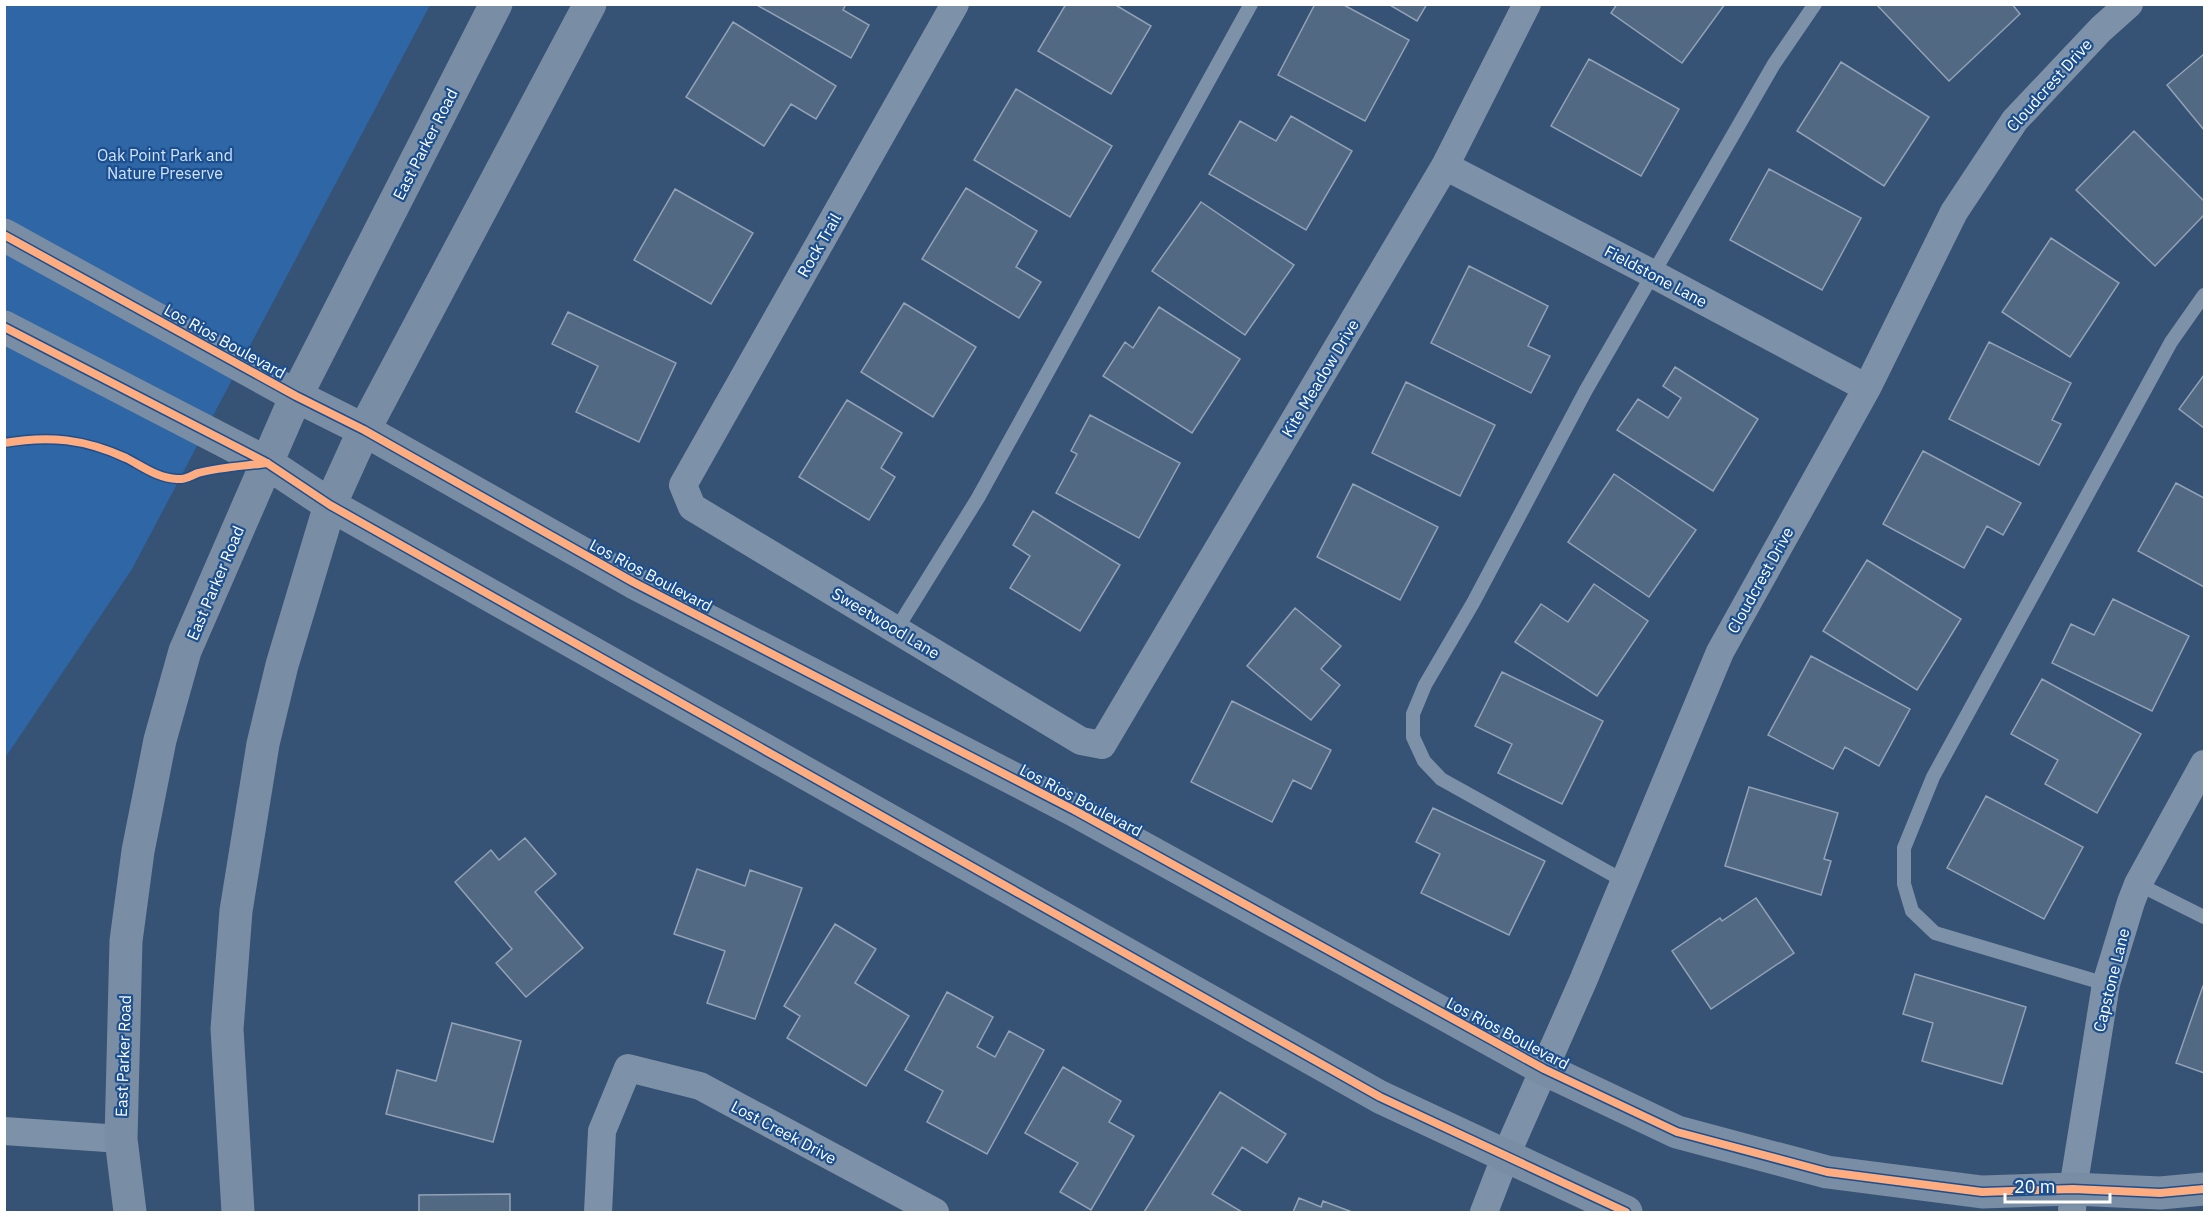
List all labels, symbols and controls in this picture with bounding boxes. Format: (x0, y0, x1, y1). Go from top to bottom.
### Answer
street label: Cloudcrest Drive (2002, 34, 2096, 136)
street label: East Parker Road (388, 85, 462, 203)
park label: Oak Point Park and Nature Preserve (97, 145, 233, 183)
street label: Rock Trail (793, 210, 845, 280)
street label: Fieldstone Lane (1601, 240, 1711, 312)
street label: Los Rios Boulevard (161, 299, 289, 383)
street label: Kite Meadow Drive (1277, 315, 1363, 441)
street label: East Parker Road (182, 523, 248, 643)
street label: Cloudcrest Drive (1723, 523, 1798, 637)
street label: Los Rios Boulevard (586, 534, 716, 616)
street label: Sweetwood Lane (828, 583, 944, 663)
street label: Los Rios Boulevard (1016, 759, 1146, 841)
street label: Capstone Lane (2088, 926, 2134, 1034)
street label: Los Rios Boulevard (1443, 992, 1573, 1074)
street label: East Parker Road (111, 995, 135, 1117)
street label: Lost Creek Drive (728, 1096, 840, 1168)
scale bar (2005, 1166, 2110, 1204)
text: 20 m (2014, 1175, 2056, 1198)

